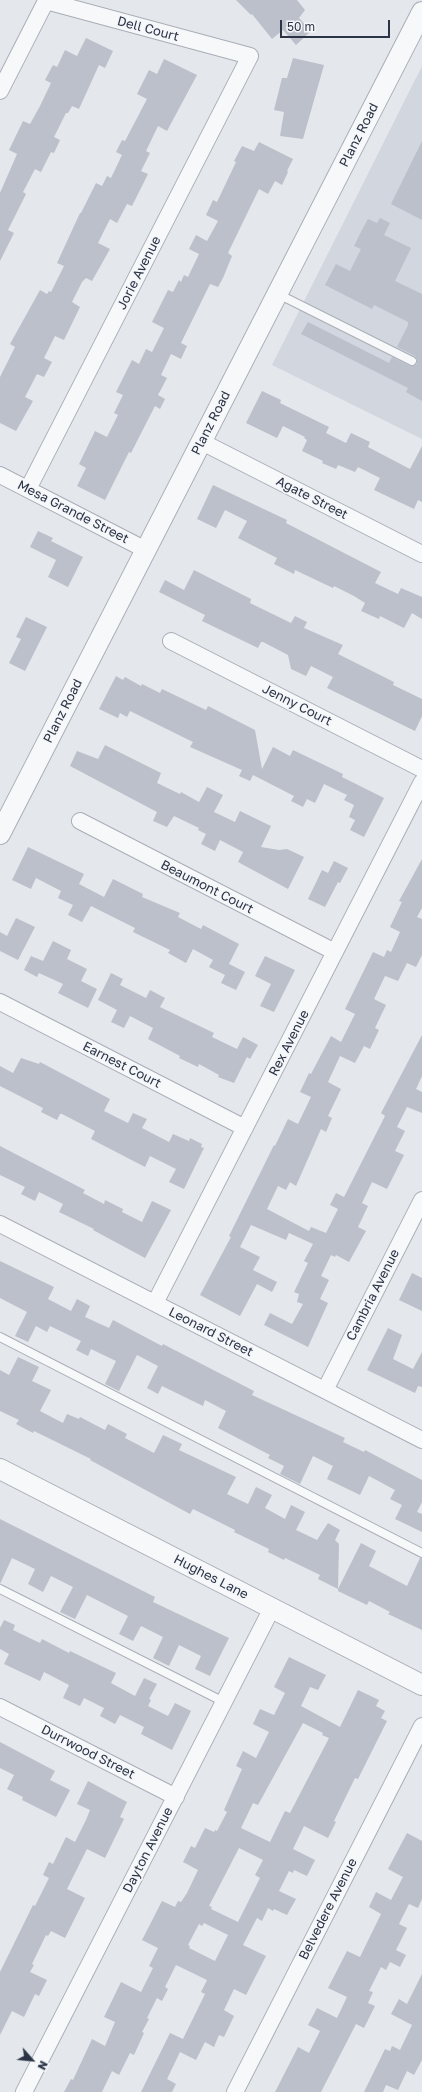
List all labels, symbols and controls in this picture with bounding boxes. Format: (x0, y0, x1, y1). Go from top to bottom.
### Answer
scale bar (282, 12, 392, 38)
street label: Dell Court (115, 13, 181, 45)
text: 50 m (287, 19, 315, 34)
street label: Planz Road (336, 100, 382, 170)
street label: Jorie Avenue (114, 234, 164, 312)
street label: Planz Road (188, 388, 234, 458)
street label: Agate Street (274, 473, 350, 523)
street label: Mesa Grande Street (15, 477, 131, 547)
street label: Planz Road (40, 676, 86, 746)
street label: Jenny Court (260, 681, 334, 729)
street label: Beaumont Court (158, 857, 256, 917)
street label: Rex Avenue (266, 1007, 312, 1079)
street label: Earnest Court (80, 1039, 164, 1091)
street label: Cambria Avenue (343, 1247, 403, 1343)
street label: Leonard Street (166, 1304, 256, 1360)
street label: Hughes Lane (171, 1551, 251, 1603)
street label: Durrwood Street (39, 1722, 137, 1782)
street label: Dayton Avenue (120, 1805, 176, 1895)
street label: Belvedere Avenue (296, 1856, 360, 1962)
north arrow (12, 2040, 52, 2080)
text: N (35, 2059, 51, 2072)

